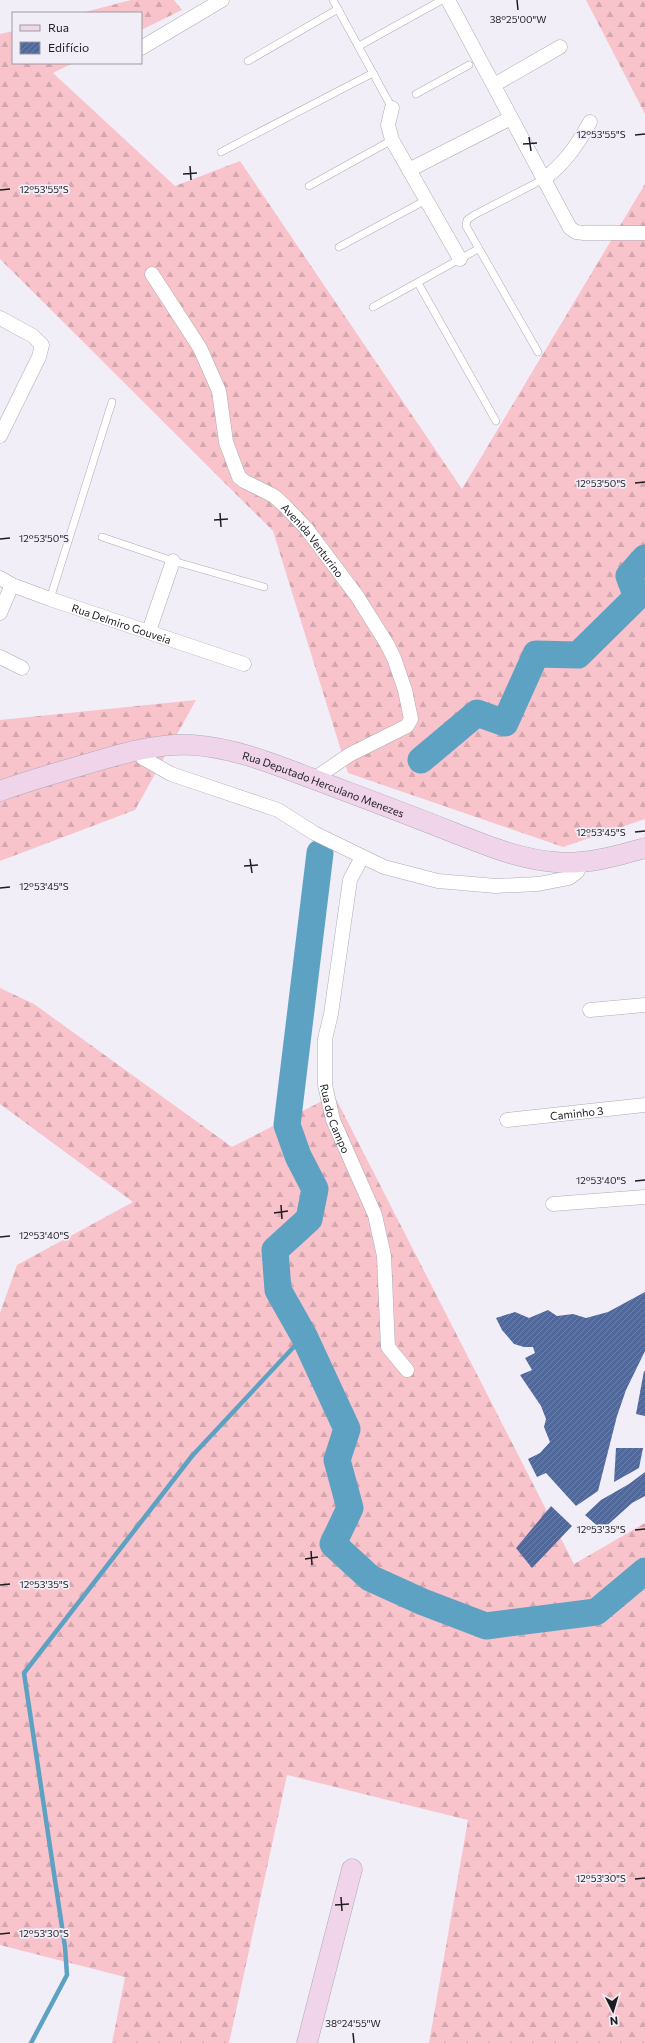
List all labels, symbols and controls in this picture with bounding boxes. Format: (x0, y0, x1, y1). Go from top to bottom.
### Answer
legend (12, 12, 142, 64)
text: 38°25'00"W (490, 13, 546, 25)
text: Rua (48, 20, 69, 34)
text: Edifício (48, 40, 89, 54)
text: 12°53'55"S (576, 128, 626, 140)
text: 12°53'55"S (19, 183, 69, 195)
text: 12°53'50"S (576, 477, 626, 489)
street label: Avenida Venturino (279, 500, 347, 580)
text: 12°53'50"S (19, 532, 69, 544)
street label: Rua Delmiro Gouveia (70, 600, 173, 646)
street label: Rua Deputado Herculano Menezes (241, 748, 406, 819)
text: 12°53'45"S (576, 826, 626, 838)
text: 12°53'45"S (19, 880, 69, 892)
street label: Rua do Campo (318, 1082, 353, 1155)
street label: Caminho 3 (549, 1103, 604, 1122)
text: 12°53'40"S (576, 1174, 626, 1186)
text: 12°53'40"S (19, 1229, 69, 1241)
text: 12°53'35"S (576, 1523, 626, 1535)
text: 12°53'35"S (19, 1578, 69, 1590)
text: 12°53'30"S (576, 1872, 626, 1884)
text: 12°53'30"S (19, 1927, 69, 1939)
north arrow (593, 1991, 633, 2031)
text: N (609, 2015, 619, 2028)
text: 38°24'55"W (325, 2017, 381, 2029)

